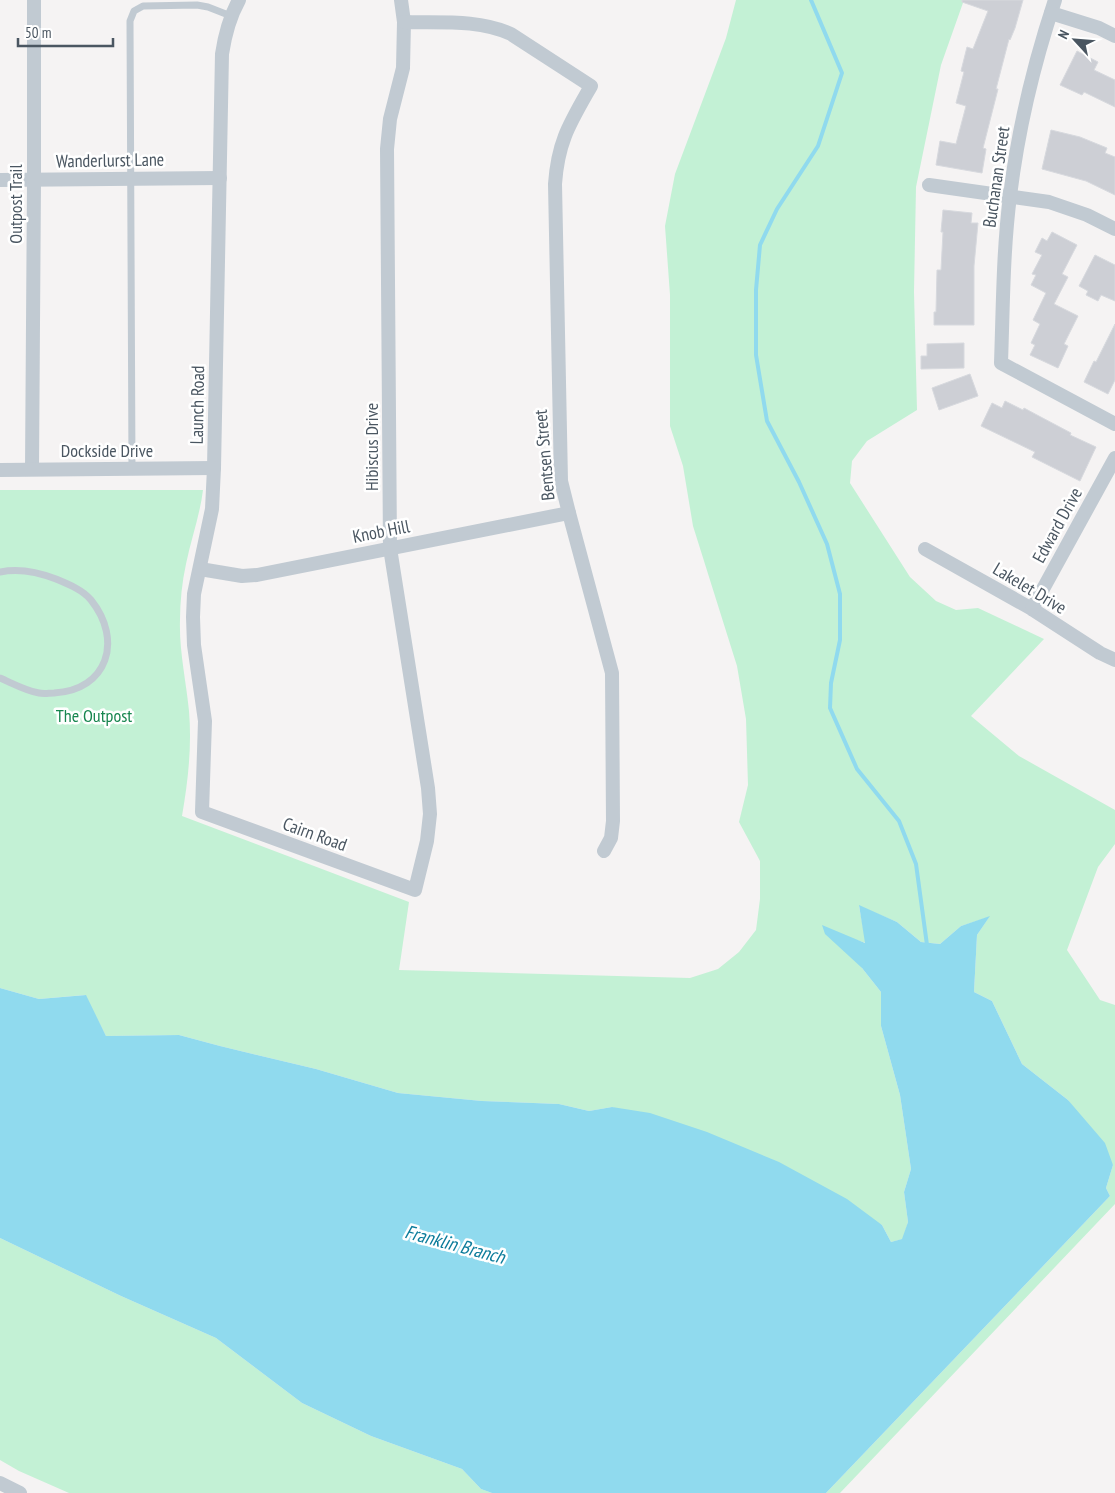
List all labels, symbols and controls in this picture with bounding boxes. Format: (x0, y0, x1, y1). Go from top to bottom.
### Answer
scale bar (18, 15, 112, 47)
north arrow (1050, 15, 1100, 65)
text: 50 m (25, 23, 51, 42)
text: N (1054, 27, 1073, 42)
street label: Buchanan Street (978, 125, 1014, 229)
street label: Wanderlurst Lane (56, 148, 164, 172)
street label: Outpost Trail (4, 164, 27, 244)
street label: Launch Road (185, 365, 209, 445)
street label: Hibiscus Drive (360, 403, 383, 491)
street label: Bentsen Street (529, 408, 559, 501)
street label: Dockside Drive (61, 439, 153, 462)
street label: Edward Drive (1027, 483, 1087, 567)
street label: Knob Hill (350, 514, 412, 548)
street label: Lakelet Drive (989, 557, 1071, 619)
park label: The Outpost (56, 704, 132, 727)
street label: Cairn Road (280, 812, 350, 856)
water label: Franklin Branch (402, 1219, 509, 1269)

